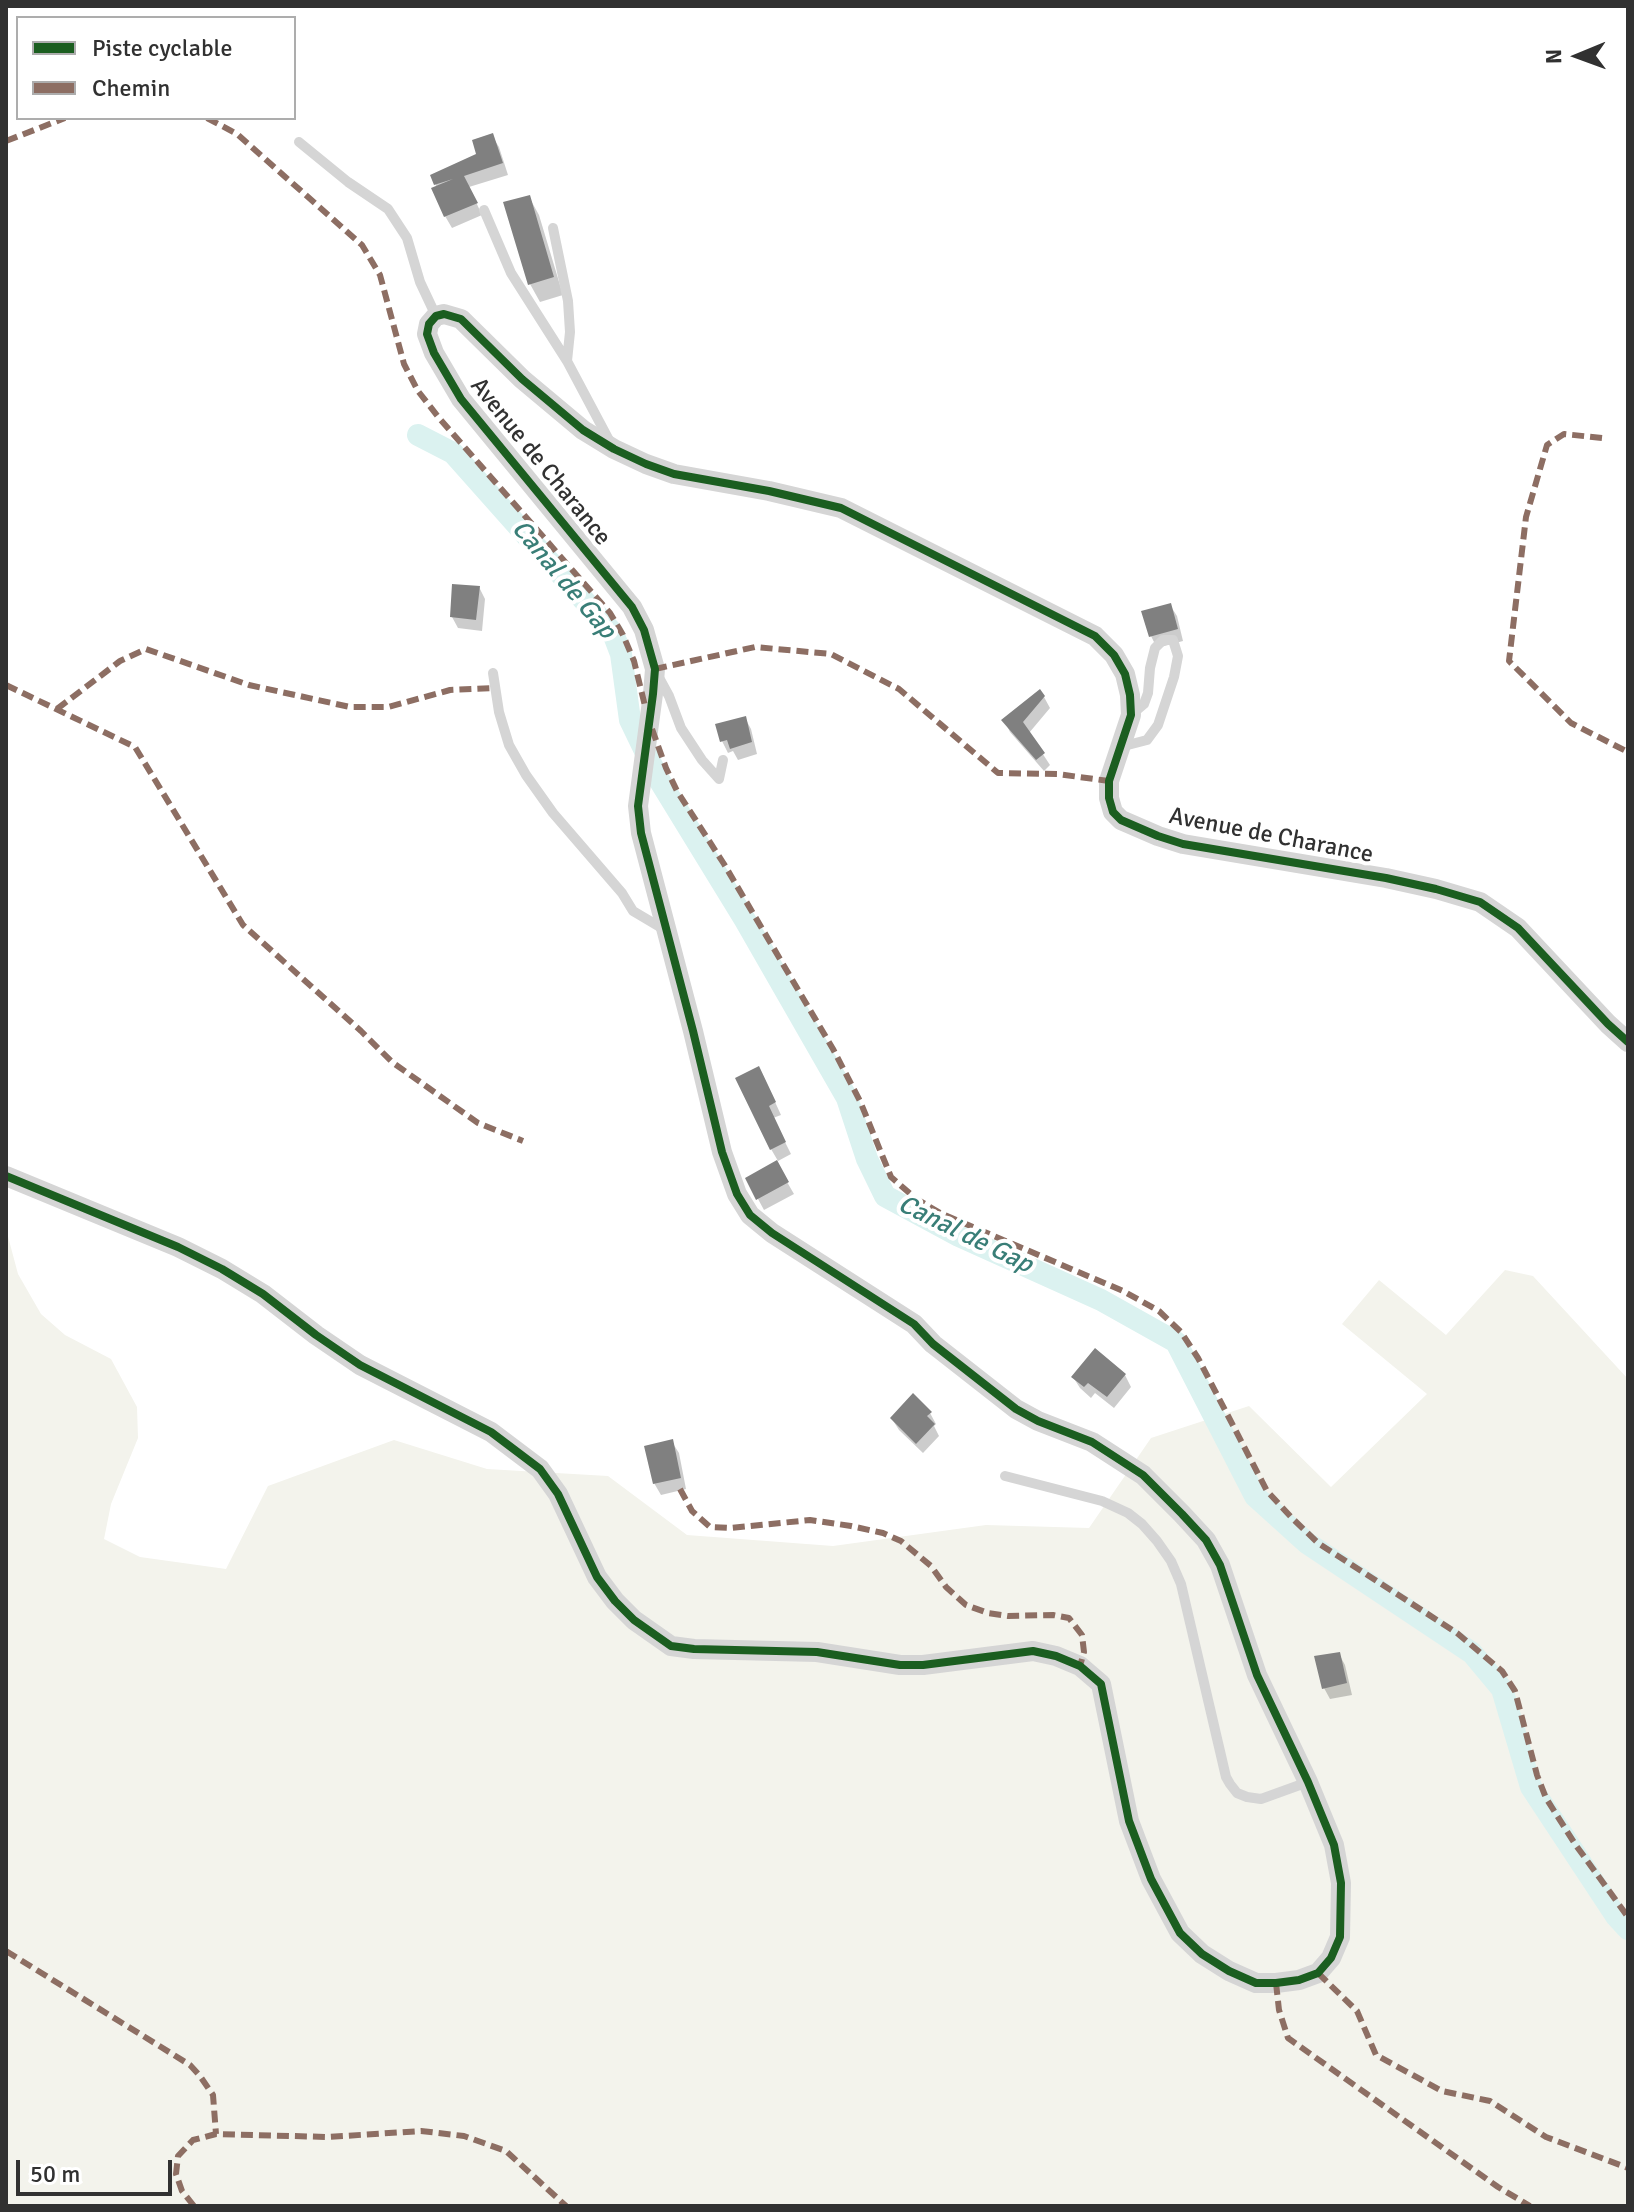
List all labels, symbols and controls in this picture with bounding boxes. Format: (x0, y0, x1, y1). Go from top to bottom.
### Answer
legend (16, 16, 296, 120)
north arrow (1538, 16, 1618, 96)
text: Piste cyclable (92, 33, 232, 63)
text: N (1540, 49, 1567, 64)
text: Chemin (92, 73, 170, 103)
street label: Avenue de Charance (464, 372, 616, 552)
water label: Canal de Gap (504, 514, 622, 646)
street label: Avenue de Charance (1167, 802, 1375, 870)
water label: Canal de Gap (893, 1189, 1037, 1281)
scale bar (20, 2144, 176, 2194)
text: 50 m (30, 2159, 80, 2189)

